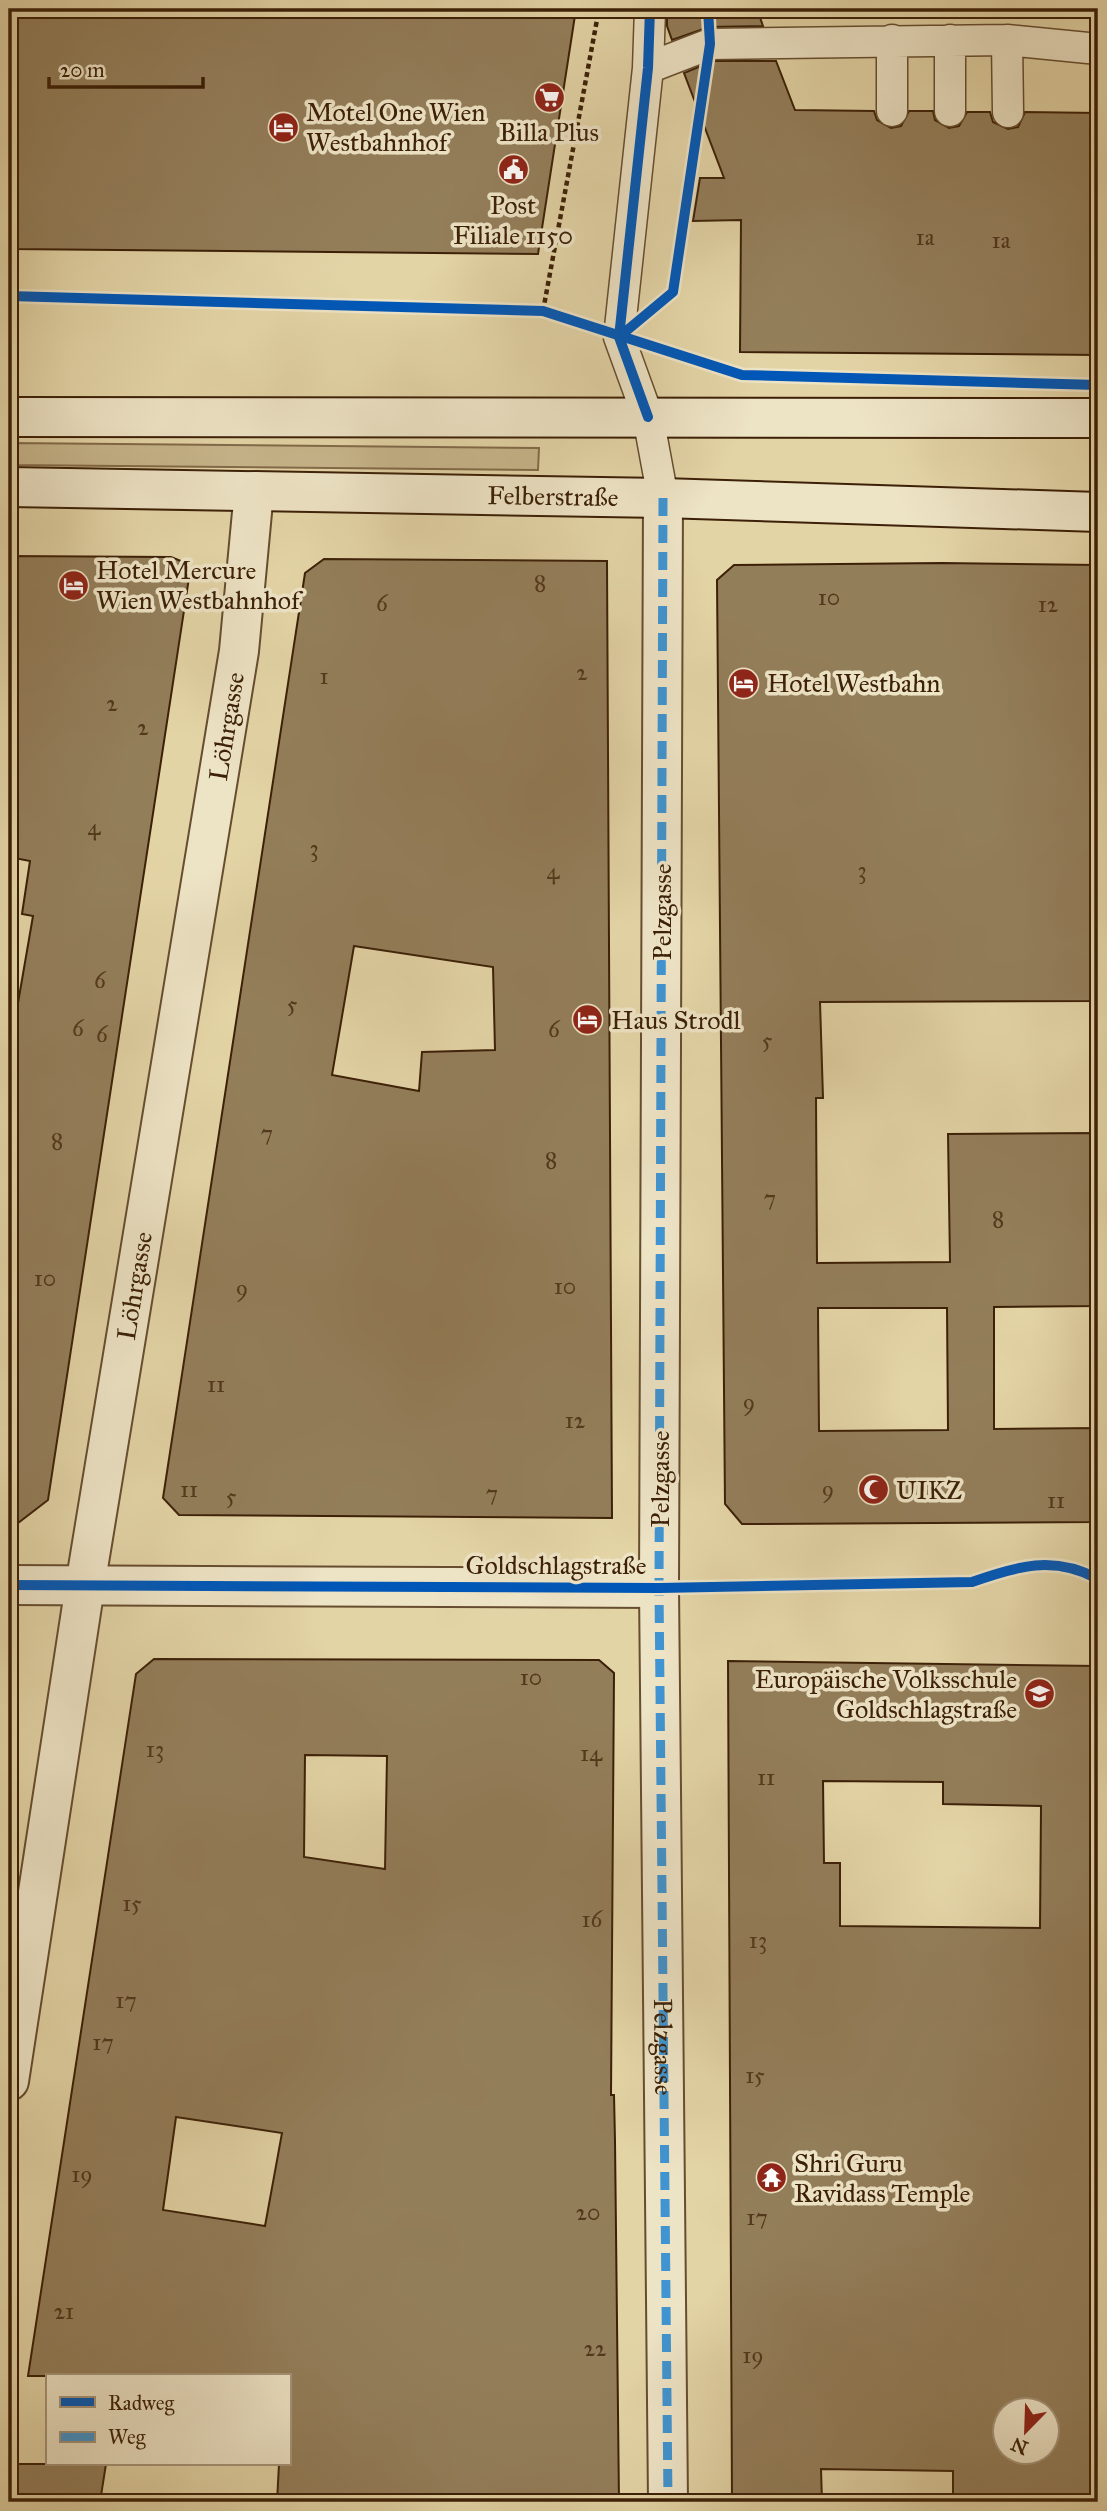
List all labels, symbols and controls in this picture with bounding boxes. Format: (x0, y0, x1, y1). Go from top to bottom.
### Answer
scale bar (49, 46, 203, 90)
text: 20 m (60, 57, 105, 83)
supermarket icon: Billa Plus (532, 80, 566, 114)
place label: Motel One Wien Westbahnhof (306, 96, 485, 158)
hotel icon: Motel One Wien Westbahnhof (266, 110, 300, 144)
place label: Billa Plus (499, 116, 599, 148)
public building icon: Post Filiale 1150 (496, 153, 530, 187)
place label: Post Filiale 1150 (453, 189, 573, 251)
house number: 1a (916, 223, 935, 251)
house number: 1a (992, 226, 1011, 254)
street label: Felberstraße (487, 479, 619, 513)
place label: Hotel Mercure Wien Westbahnhof (96, 554, 304, 616)
hotel icon: Hotel Mercure Wien Westbahnhof (56, 568, 90, 602)
house number: 8 (534, 569, 546, 597)
house number: 10 (818, 583, 840, 611)
house number: 6 (376, 589, 389, 617)
house number: 12 (1038, 590, 1059, 618)
house number: 2 (576, 658, 588, 686)
house number: 1 (319, 662, 329, 690)
hotel icon: Hotel Westbahn (727, 666, 761, 700)
place label: Hotel Westbahn (767, 667, 940, 699)
street label: Löhrgasse (202, 670, 251, 783)
house number: 2 (106, 689, 118, 717)
house number: 2 (137, 713, 149, 741)
house number: 4 (88, 813, 102, 841)
house number: 3 (309, 834, 319, 862)
house number: 3 (857, 856, 867, 884)
house number: 4 (547, 857, 561, 885)
street label: Pelzgasse (646, 863, 678, 961)
house number: 6 (94, 966, 107, 994)
house number: 5 (287, 990, 298, 1018)
hotel icon: Haus Strodl (571, 1003, 605, 1037)
place label: Haus Strodl (611, 1004, 741, 1036)
house number: 6 (72, 1014, 85, 1042)
house number: 6 (548, 1015, 561, 1043)
house number: 6 (96, 1020, 109, 1048)
house number: 5 (762, 1026, 773, 1054)
house number: 7 (261, 1119, 273, 1147)
house number: 8 (51, 1127, 63, 1155)
house number: 8 (545, 1146, 557, 1174)
house number: 7 (764, 1184, 776, 1212)
house number: 8 (992, 1205, 1004, 1233)
street label: Löhrgasse (110, 1229, 159, 1342)
house number: 10 (34, 1264, 56, 1292)
house number: 10 (554, 1272, 576, 1300)
house number: 9 (236, 1274, 248, 1302)
house number: 11 (207, 1370, 225, 1398)
house number: 9 (743, 1388, 755, 1416)
house number: 12 (565, 1406, 586, 1434)
street label: Pelzgasse (644, 1430, 676, 1528)
mosque icon: UIKZ (856, 1473, 890, 1507)
place label: UIKZ (896, 1474, 962, 1506)
house number: 11 (180, 1475, 198, 1503)
house number: 9 (822, 1475, 834, 1503)
house number: 7 (486, 1479, 498, 1507)
house number: 5 (226, 1482, 237, 1510)
house number: 11 (1047, 1486, 1065, 1514)
street label: Goldschlagstraße (466, 1549, 647, 1581)
house number: 10 (520, 1663, 542, 1691)
place label: Europäische Volksschule Goldschlagstraße (755, 1663, 1017, 1725)
school or university icon: Europäische Volksschule Goldschlagstraße (1023, 1677, 1057, 1711)
house number: 13 (146, 1735, 164, 1763)
house number: 14 (580, 1739, 603, 1767)
house number: 11 (757, 1763, 775, 1791)
house number: 15 (122, 1889, 142, 1917)
house number: 16 (582, 1905, 604, 1933)
house number: 13 (749, 1926, 767, 1954)
house number: 17 (115, 1986, 137, 2014)
street label: Pelzgasse (647, 1998, 680, 2096)
house number: 17 (92, 2028, 114, 2056)
house number: 15 (745, 2061, 765, 2089)
place label: Shri Guru Ravidass Temple (794, 2147, 970, 2209)
house number: 19 (71, 2160, 93, 2188)
temple icon: Shri Guru Ravidass Temple (754, 2161, 788, 2195)
house number: 20 (576, 2198, 600, 2226)
house number: 17 (746, 2203, 768, 2231)
house number: 21 (54, 2297, 74, 2325)
house number: 22 (584, 2334, 607, 2362)
house number: 19 (742, 2341, 764, 2369)
legend (46, 2374, 290, 2466)
text: Radweg (108, 2390, 174, 2416)
north arrow (992, 2396, 1062, 2466)
text: Weg (108, 2424, 146, 2450)
text: N (1008, 2432, 1031, 2460)

